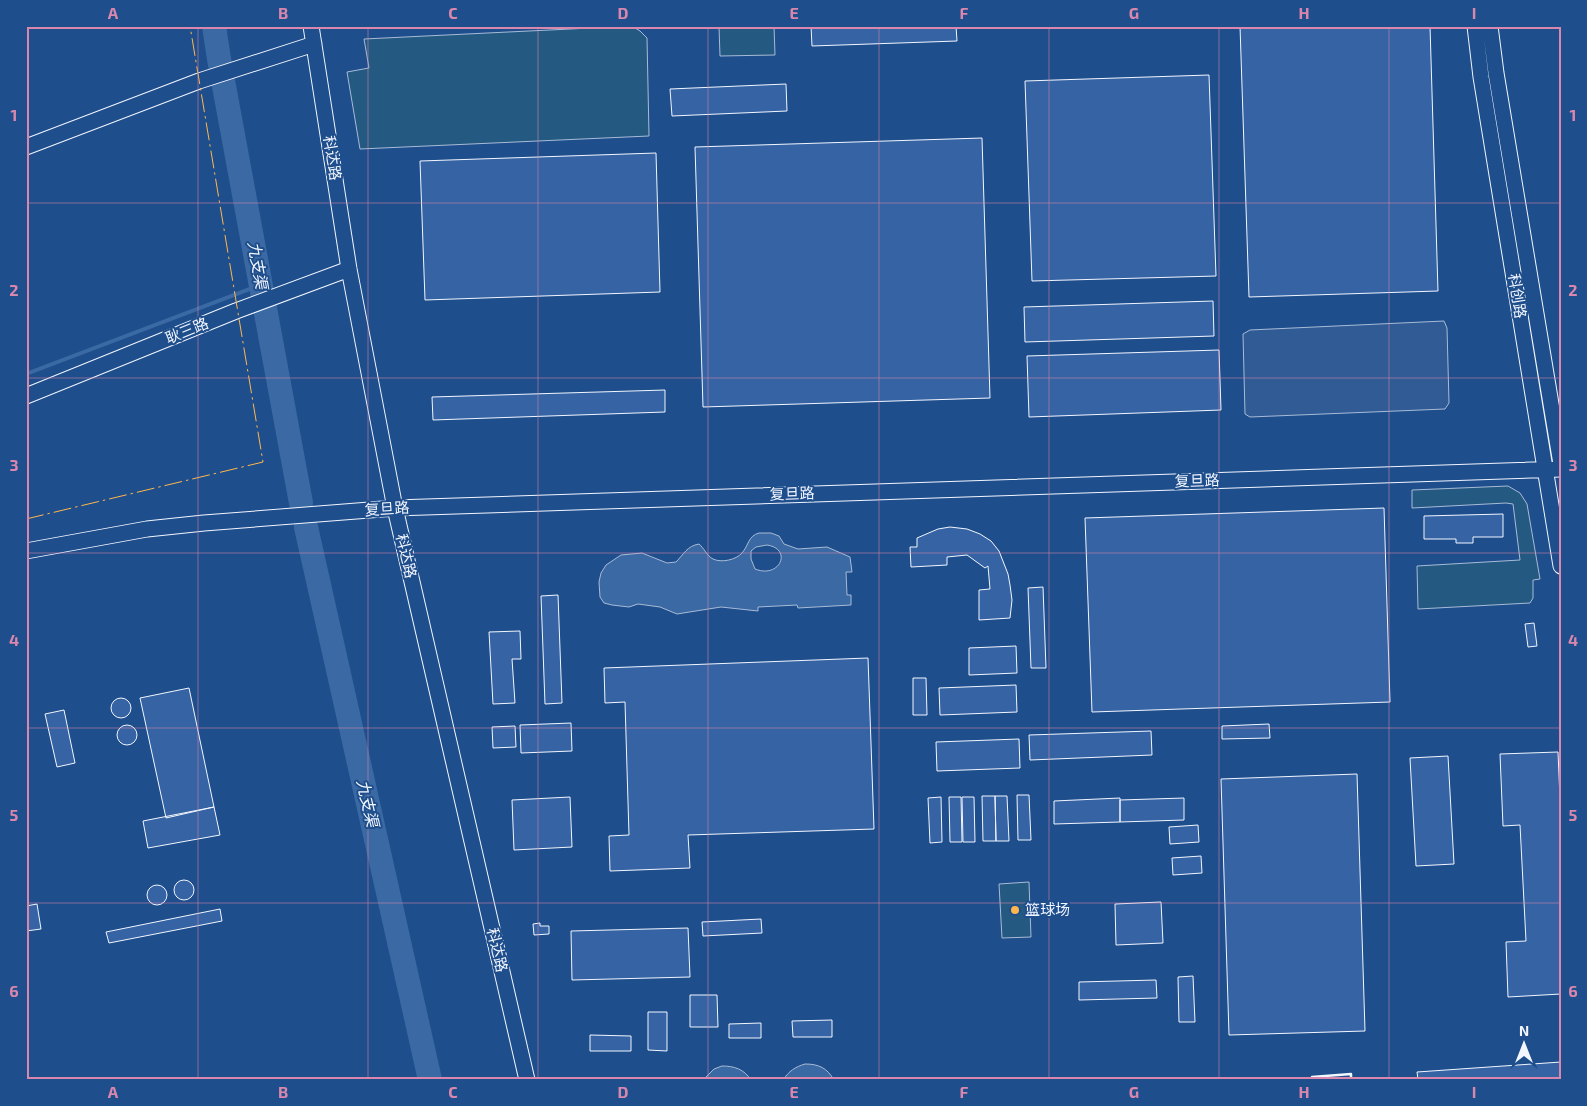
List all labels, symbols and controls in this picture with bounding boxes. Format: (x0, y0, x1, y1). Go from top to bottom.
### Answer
text: A (108, 3, 119, 22)
text: B (278, 3, 288, 22)
text: C (448, 3, 458, 22)
text: D (618, 3, 629, 22)
text: E (789, 3, 799, 22)
text: F (960, 3, 969, 22)
text: G (1129, 3, 1139, 22)
text: H (1298, 3, 1310, 22)
text: I (1472, 3, 1476, 22)
text: 1 (11, 105, 17, 124)
text: 1 (1570, 105, 1576, 124)
street label: 科达路 (321, 134, 345, 181)
water label: 九支渠 (245, 240, 272, 292)
street label: 科创路 (1506, 272, 1530, 319)
text: 2 (9, 280, 19, 299)
text: 2 (1568, 280, 1578, 299)
street label: 耿三路 (162, 313, 211, 347)
text: 3 (9, 455, 19, 474)
text: 3 (1568, 455, 1578, 474)
street label: 复旦路 (1174, 470, 1220, 490)
street label: 复旦路 (769, 483, 815, 503)
street label: 复旦路 (364, 497, 410, 519)
street label: 科达路 (393, 532, 421, 580)
text: 4 (9, 630, 19, 649)
text: 4 (1568, 630, 1578, 649)
water label: 九支渠 (354, 777, 384, 830)
text: 5 (10, 805, 19, 824)
text: 5 (1569, 805, 1578, 824)
place label: 篮球场 (1025, 900, 1070, 918)
marker: 篮球场 (1009, 904, 1021, 916)
street label: 科达路 (484, 926, 512, 974)
text: 6 (9, 981, 19, 1000)
text: 6 (1568, 981, 1578, 1000)
north arrow (1500, 1018, 1550, 1068)
text: N (1519, 1022, 1529, 1039)
text: A (108, 1082, 119, 1101)
text: B (278, 1082, 288, 1101)
text: C (448, 1082, 458, 1101)
text: D (618, 1082, 629, 1101)
text: E (789, 1082, 799, 1101)
text: F (960, 1082, 969, 1101)
text: G (1129, 1082, 1139, 1101)
text: H (1298, 1082, 1310, 1101)
text: I (1472, 1082, 1476, 1101)

